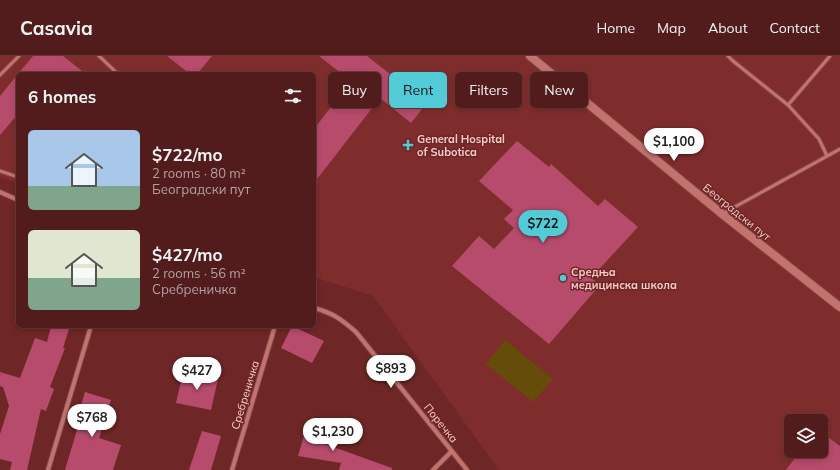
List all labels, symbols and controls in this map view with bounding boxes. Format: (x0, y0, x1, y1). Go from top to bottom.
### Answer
text: Casavia (20, 16, 93, 40)
text: Home (596, 19, 635, 37)
text: Map (657, 19, 686, 37)
text: About (708, 19, 748, 37)
text: Contact (770, 19, 820, 37)
chip: Buy (328, 72, 381, 108)
chip: Rent (389, 72, 447, 108)
chip: Filters (455, 72, 522, 108)
chip: New (530, 72, 588, 108)
icon: filters (282, 85, 304, 107)
text: 6 homes (28, 86, 96, 107)
pin: $1,100 (641, 128, 707, 162)
place label: General Hospital of Subotica (417, 132, 505, 159)
text: $1,100 (653, 133, 695, 149)
marker: General Hospital of Subotica (402, 139, 414, 151)
text: $722/mo (152, 144, 223, 165)
icon: home (60, 146, 108, 194)
text: 2 rooms · 80 m² (152, 165, 246, 181)
street label: Београдски пут (700, 180, 774, 244)
text: Београдски пут (152, 181, 251, 197)
pin: $722 (519, 210, 567, 244)
text: $722 (527, 215, 559, 231)
text: $427/mo (152, 244, 223, 265)
icon: home (60, 246, 108, 294)
text: 2 rooms · 56 m² (152, 265, 246, 281)
place label: Средња медицинска школа (571, 265, 677, 292)
marker: Средња медицинска школа (558, 273, 568, 283)
text: Сребреничка (152, 281, 236, 297)
pin: $893 (367, 355, 415, 389)
pin: $427 (173, 357, 221, 391)
street label: Сребреничка (228, 359, 262, 431)
text: $893 (375, 360, 407, 376)
text: $427 (181, 362, 213, 378)
street label: Поречка (421, 401, 461, 445)
pin: $768 (68, 404, 116, 438)
text: $768 (76, 409, 108, 425)
map controls (784, 414, 828, 458)
button: layers (784, 414, 828, 458)
pin: $1,230 (300, 418, 366, 452)
text: $1,230 (312, 423, 354, 439)

